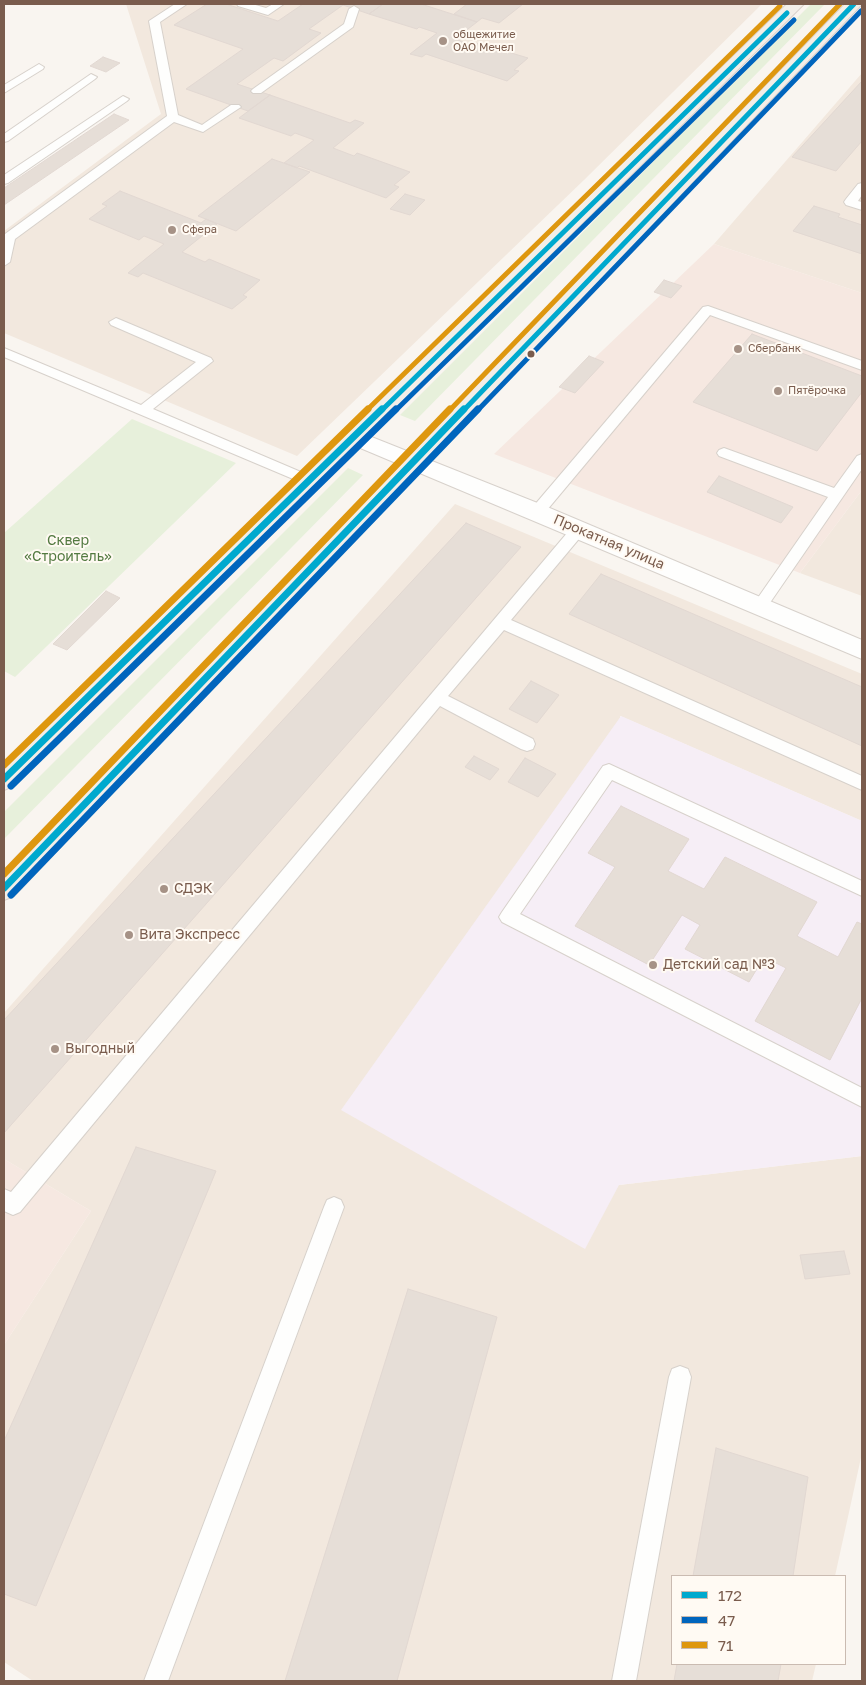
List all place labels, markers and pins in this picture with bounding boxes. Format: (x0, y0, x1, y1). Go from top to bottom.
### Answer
place label: общежитие ОАО Мечел (453, 28, 516, 54)
marker: общежитие ОАО Мечел (437, 35, 449, 47)
place label: Сфера (182, 223, 217, 237)
marker: Сфера (166, 224, 178, 236)
place label: Сбербанк (748, 342, 801, 356)
marker: Сбербанк (732, 343, 744, 355)
unlabelled marker (526, 349, 536, 359)
place label: Пятёрочка (788, 384, 846, 398)
marker: Пятёрочка (772, 385, 784, 397)
place label: СДЭК (174, 881, 212, 897)
marker: СДЭК (158, 883, 170, 895)
place label: Вита Экспресс (139, 927, 240, 943)
marker: Вита Экспресс (123, 929, 135, 941)
place label: Детский сад №3 (663, 957, 775, 973)
marker: Детский сад №3 (647, 959, 659, 971)
place label: Выгодный (65, 1041, 135, 1057)
marker: Выгодный (49, 1043, 61, 1055)

